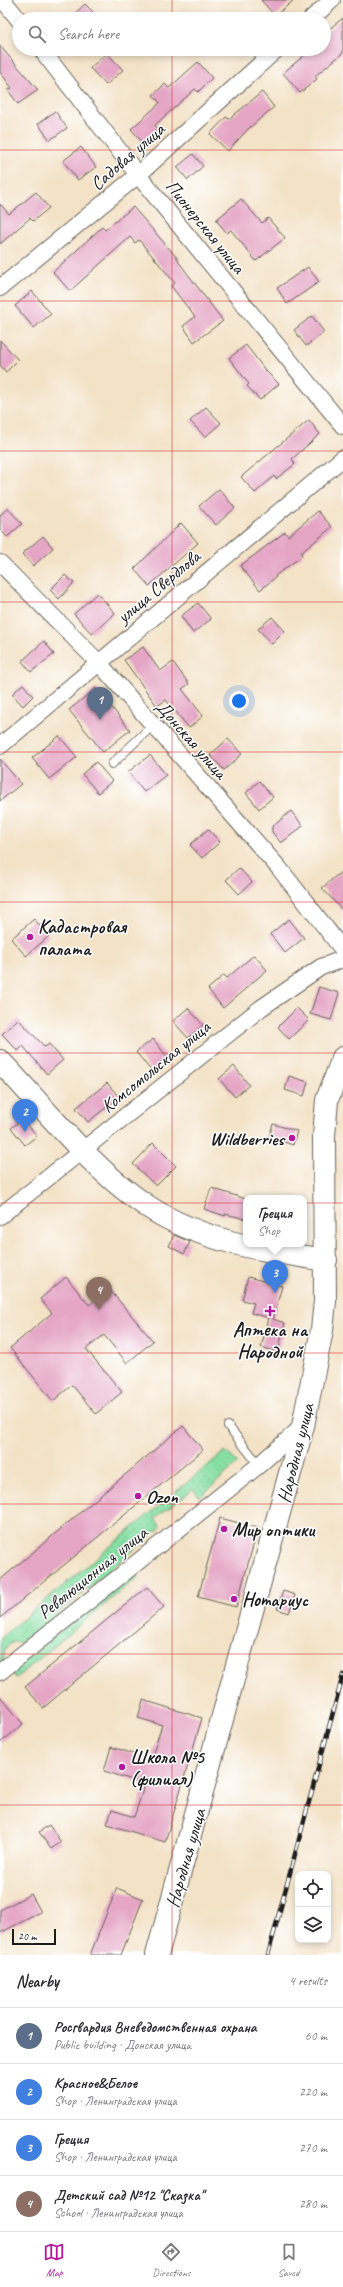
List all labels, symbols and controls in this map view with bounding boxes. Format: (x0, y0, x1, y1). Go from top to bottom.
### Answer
search box (12, 12, 331, 56)
icon: search (26, 23, 48, 45)
text: Search here (58, 25, 119, 44)
street label: Садовая улица (85, 117, 171, 196)
street label: Пионерская улица (160, 175, 251, 279)
street label: улица Свердлова (111, 543, 207, 629)
pin: 1 (87, 687, 113, 720)
your location (229, 691, 249, 711)
street label: Донская улица (150, 695, 234, 786)
place label: Кадастровая палата (38, 915, 127, 961)
marker: Кадастровая палата (25, 932, 35, 942)
street label: Комсомольская улица (96, 1014, 216, 1118)
pin: 2 (12, 1099, 38, 1132)
place label: Wildberries (210, 1127, 286, 1151)
marker: Wildberries (287, 1133, 297, 1143)
popup (243, 1195, 307, 1247)
text: Греция (258, 1204, 292, 1223)
text: Shop (258, 1223, 280, 1239)
pin: 3 (262, 1260, 288, 1293)
pin: 4 (86, 1277, 112, 1310)
marker: Аптека на Народной (265, 1306, 275, 1316)
place label: Аптека на Народной (233, 1318, 309, 1364)
street label: Народная улица (272, 1399, 320, 1505)
place label: Ozon (146, 1485, 178, 1509)
marker: Ozon (133, 1491, 143, 1501)
place label: Мир оптики (232, 1518, 316, 1542)
street label: Революционная улица (33, 1520, 154, 1624)
marker: Мир оптики (219, 1524, 229, 1534)
place label: Нотариус (242, 1588, 310, 1612)
marker: Нотариус (229, 1594, 239, 1604)
place label: Школа №5 (филиал) (130, 1745, 206, 1791)
marker: Школа №5 (филиал) (117, 1762, 127, 1772)
street label: Народная улица (160, 1805, 212, 1910)
map controls (295, 1871, 331, 1943)
button: locate (295, 1871, 331, 1907)
button: layers (295, 1907, 331, 1943)
scale bar (12, 1927, 56, 1946)
text: 20 m (18, 1929, 37, 1943)
text: Nearby (16, 1971, 59, 1992)
text: 4 results (289, 1973, 327, 1989)
text: Росгвардия Вневедомственная охрана (54, 2018, 257, 2037)
text: 1 (26, 2028, 32, 2044)
text: 60 m (305, 2028, 327, 2044)
text: Public building · Донская улица (54, 2037, 191, 2053)
text: Красное&Белое (54, 2074, 137, 2093)
text: 2 (26, 2084, 32, 2100)
text: 220 m (299, 2084, 327, 2100)
text: Shop · Ленинградская улица (54, 2093, 177, 2109)
text: Греция (54, 2130, 88, 2149)
text: 3 (26, 2140, 32, 2156)
text: 270 m (299, 2140, 327, 2156)
text: Shop · Ленинградская улица (54, 2149, 177, 2165)
text: Детский сад №12 "Сказка" (54, 2186, 203, 2205)
text: 4 (26, 2196, 32, 2212)
text: 280 m (299, 2196, 327, 2212)
text: School · Ленинградская улица (54, 2205, 183, 2221)
tab: Map (43, 2241, 65, 2279)
tab: Directions (152, 2241, 191, 2279)
tab: Saved (278, 2241, 300, 2279)

